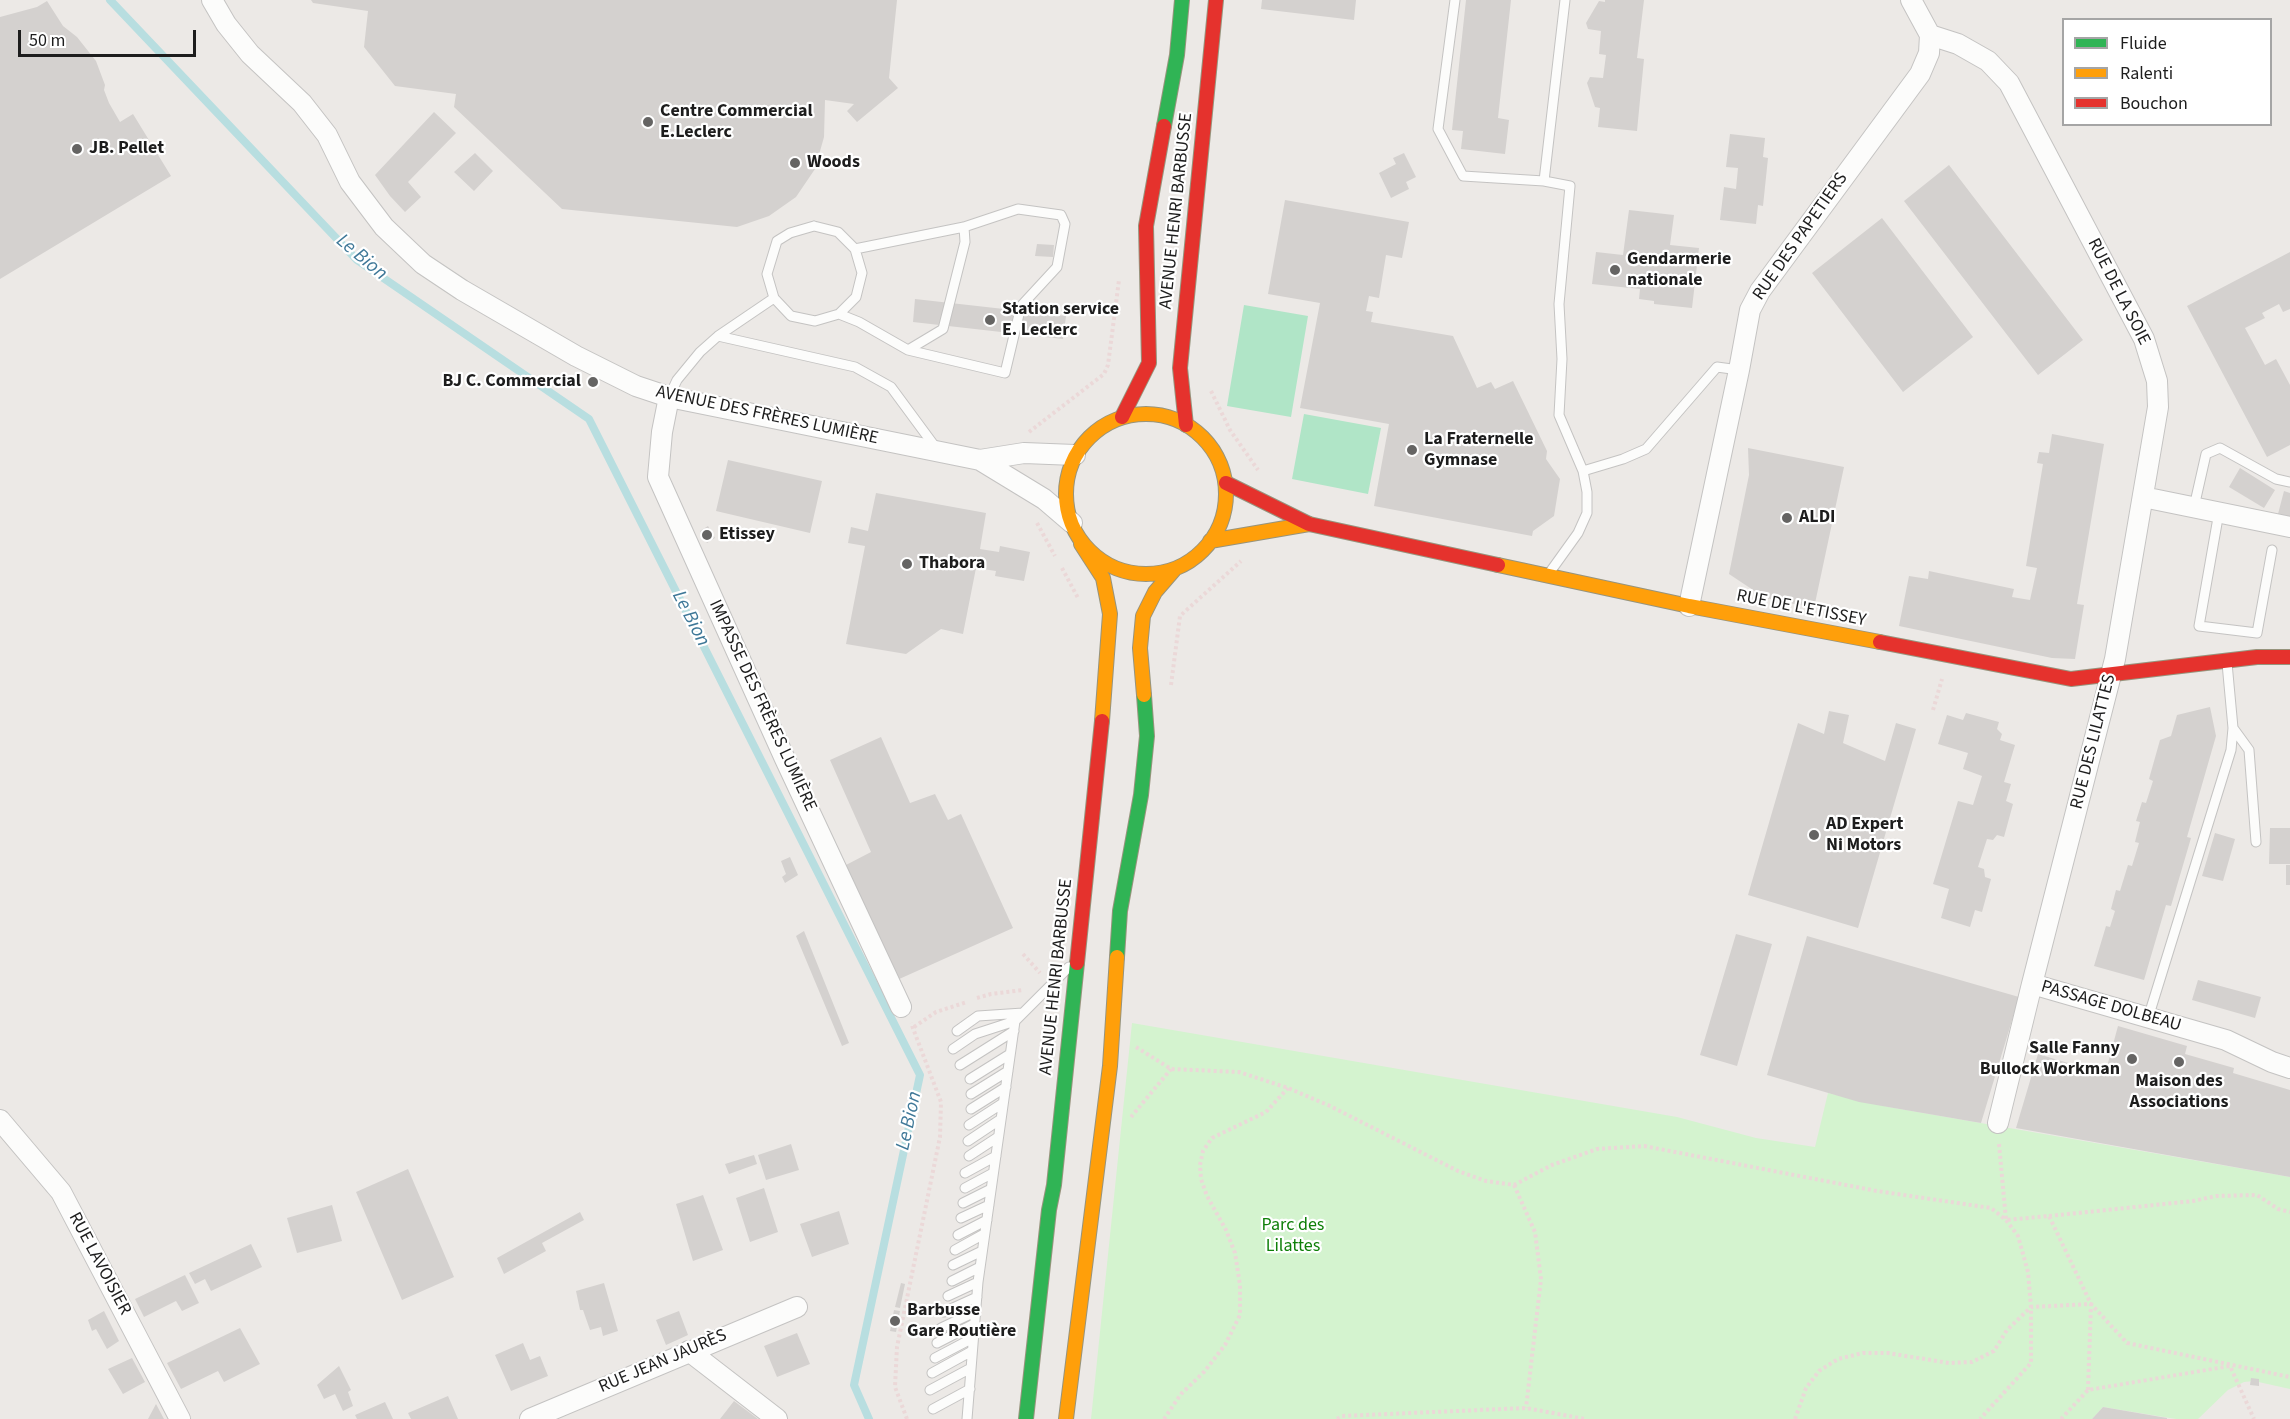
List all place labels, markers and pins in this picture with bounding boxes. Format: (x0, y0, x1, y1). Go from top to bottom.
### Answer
place label: Centre Commercial E.Leclerc (660, 101, 813, 144)
marker: Centre Commercial E.Leclerc (641, 115, 655, 129)
place label: JB. Pellet (89, 138, 164, 160)
marker: JB. Pellet (70, 142, 84, 156)
place label: Woods (807, 152, 860, 174)
marker: Woods (788, 156, 802, 170)
place label: Gendarmerie nationale (1627, 249, 1731, 292)
marker: Gendarmerie nationale (1608, 263, 1622, 277)
place label: Station service E. Leclerc (1002, 299, 1119, 342)
marker: Station service E. Leclerc (983, 313, 997, 327)
place label: BJ C. Commercial (443, 371, 581, 393)
marker: BJ C. Commercial (586, 375, 600, 389)
place label: La Fraternelle Gymnase (1424, 429, 1534, 472)
marker: La Fraternelle Gymnase (1405, 443, 1419, 457)
place label: ALDI (1799, 507, 1835, 529)
marker: ALDI (1780, 511, 1794, 525)
place label: Etissey (719, 524, 775, 546)
marker: Etissey (700, 528, 714, 542)
place label: Thabora (919, 553, 985, 575)
marker: Thabora (900, 557, 914, 571)
place label: AD Expert Ni Motors (1826, 814, 1903, 856)
marker: AD Expert Ni Motors (1807, 828, 1821, 842)
place label: Salle Fanny Bullock Workman (1980, 1038, 2120, 1080)
marker: Salle Fanny Bullock Workman (2125, 1052, 2139, 1066)
marker: Maison des Associations (2172, 1055, 2186, 1069)
place label: Maison des Associations (2129, 1071, 2229, 1114)
place label: Barbusse Gare Routière (907, 1300, 1016, 1342)
marker: Barbusse Gare Routière (888, 1314, 902, 1328)

